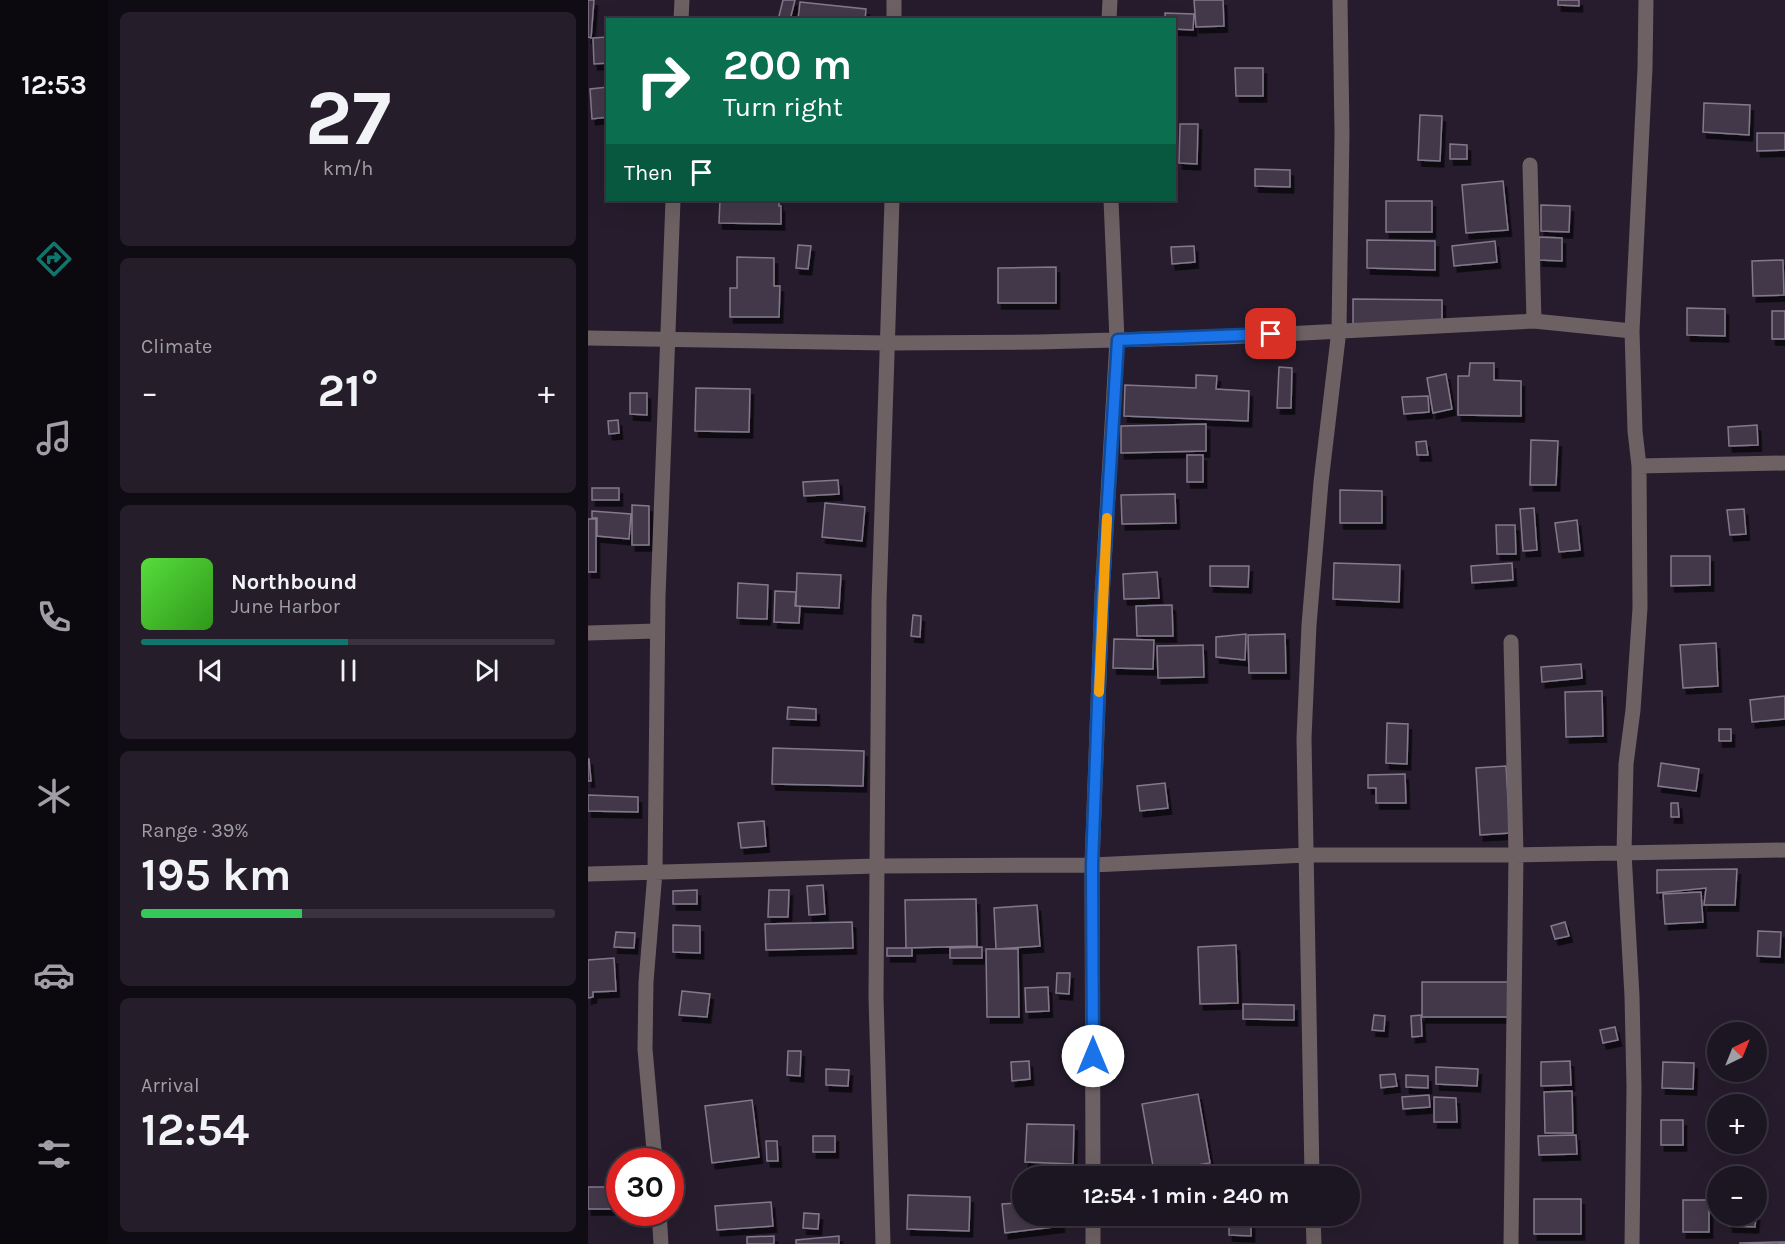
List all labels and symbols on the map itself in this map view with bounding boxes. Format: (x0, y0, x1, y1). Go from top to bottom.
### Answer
pin (1245, 308, 1296, 359)
north arrow (1707, 1022, 1767, 1082)
position arrow (1061, 1024, 1125, 1088)
speed limit sign: 30 (606, 1148, 684, 1226)

